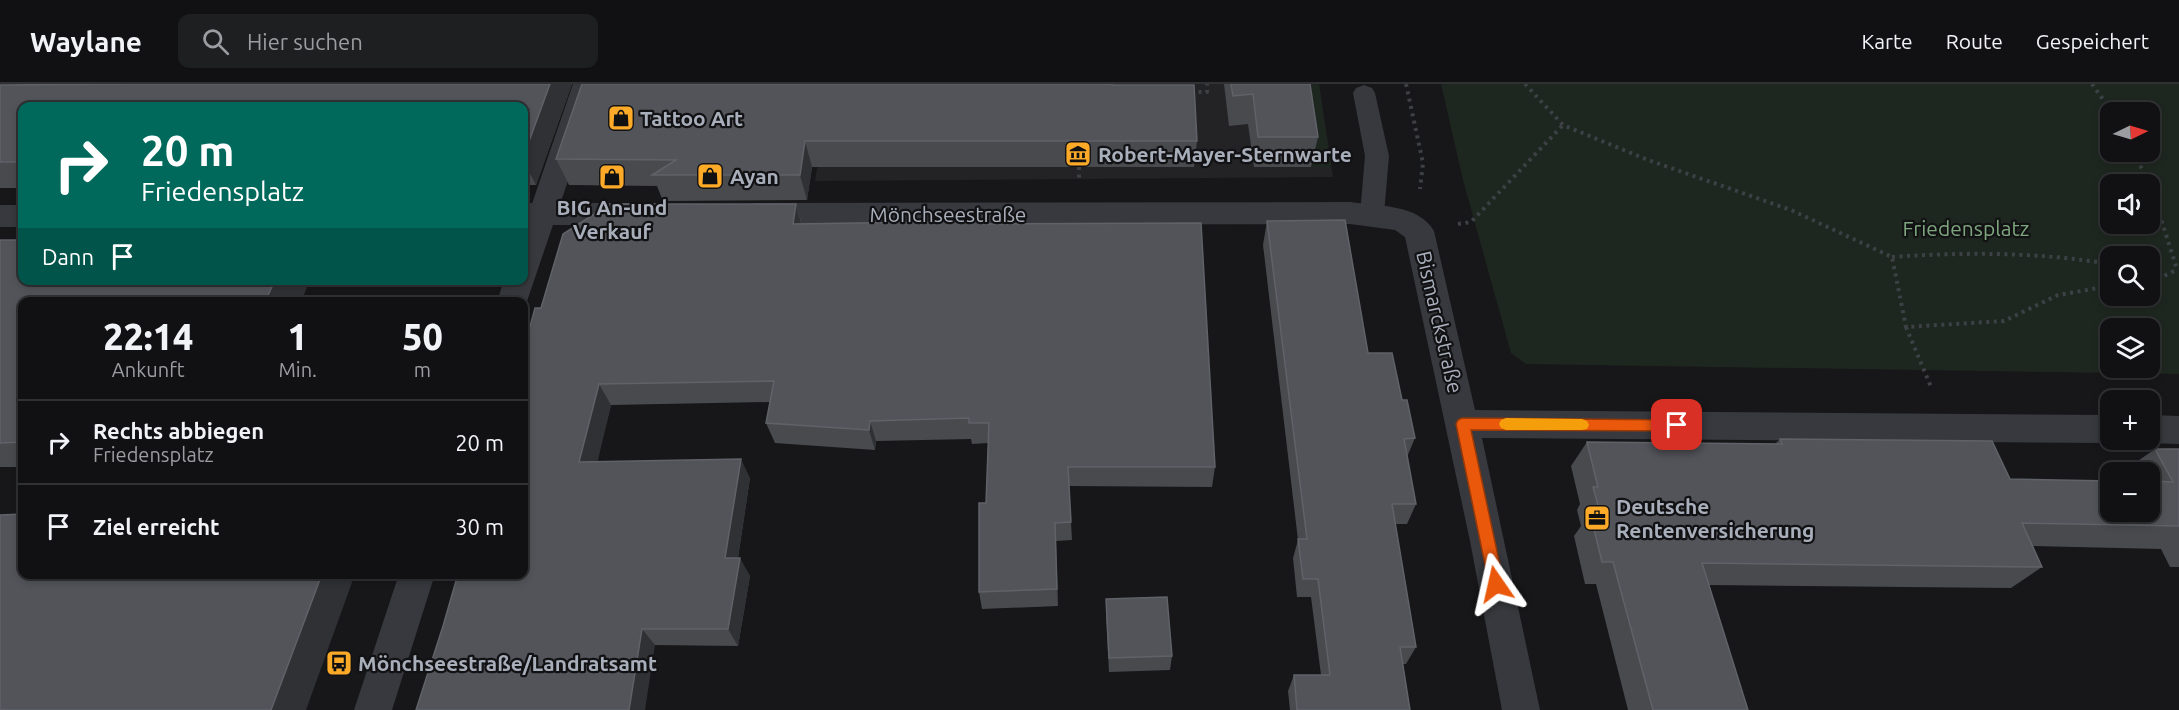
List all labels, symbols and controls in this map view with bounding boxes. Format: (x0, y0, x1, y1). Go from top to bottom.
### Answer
search box (178, 14, 598, 68)
icon: search (199, 25, 232, 58)
text: Waylane (30, 26, 142, 57)
text: Hier suchen (247, 29, 363, 54)
text: Karte (1861, 29, 1913, 53)
text: Route (1946, 29, 2003, 53)
text: Gespeichert (2036, 29, 2149, 53)
north arrow (2100, 102, 2160, 162)
map controls (2100, 102, 2160, 522)
shop icon: Tattoo Art (606, 103, 636, 133)
place label: Tattoo Art (640, 106, 743, 130)
icon: right (42, 126, 120, 204)
text: 20 m (141, 127, 235, 174)
museum icon: Robert-Mayer-Sternwarte (1063, 139, 1093, 169)
place label: Robert-Mayer-Sternwarte (1098, 142, 1352, 166)
shop icon: Ayan (695, 161, 725, 191)
shop icon: BIG An-und Verkauf (597, 162, 627, 192)
place label: Ayan (730, 164, 779, 188)
button: sound (2100, 174, 2160, 234)
text: Friedensplatz (141, 176, 304, 206)
place label: BIG An-und Verkauf (557, 195, 667, 243)
street label: Mönchseestraße (870, 202, 1026, 226)
park label: Friedensplatz (1903, 216, 2029, 240)
icon: arrive (106, 240, 139, 273)
text: Dann (42, 244, 94, 269)
button: search (2100, 246, 2160, 306)
street label: Bismarckstraße (1412, 249, 1468, 395)
text: 22:14 (103, 316, 193, 357)
text: 1 (288, 316, 308, 357)
text: 50 (402, 316, 443, 357)
button: layers (2100, 318, 2160, 378)
text: Ankunft (112, 358, 185, 381)
text: Min. (278, 358, 317, 381)
text: m (414, 358, 431, 381)
button: + (2100, 390, 2160, 450)
pin (1651, 399, 1702, 450)
icon: arrive (1660, 408, 1693, 441)
text: Rechts abbiegen (93, 418, 264, 443)
icon: right (42, 426, 75, 459)
text: 20 m (455, 430, 504, 455)
text: Friedensplatz (93, 443, 214, 466)
button: − (2100, 462, 2160, 522)
place label: Deutsche Rentenversicherung (1616, 494, 1814, 542)
office icon: Deutsche Rentenversicherung (1582, 503, 1612, 533)
icon: arrive (42, 510, 75, 543)
text: Ziel erreicht (93, 514, 220, 539)
text: 30 m (455, 514, 504, 539)
position arrow (1464, 552, 1528, 616)
bus stop icon: Mönchseestraße/Landratsamt (324, 648, 354, 678)
place label: Mönchseestraße/Landratsamt (358, 651, 657, 675)

